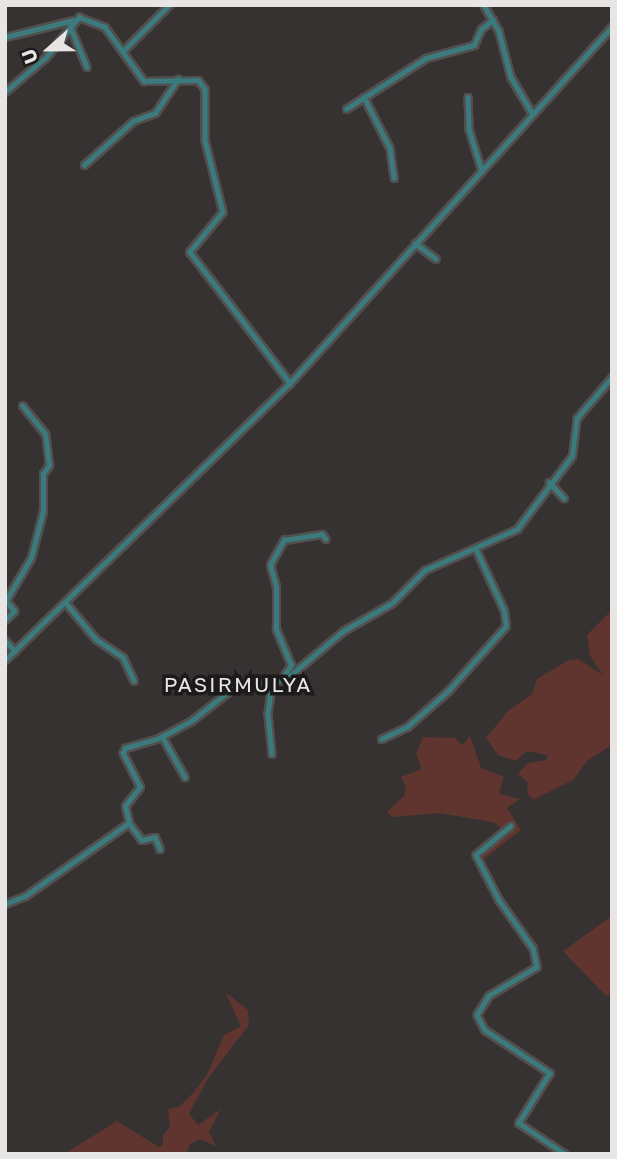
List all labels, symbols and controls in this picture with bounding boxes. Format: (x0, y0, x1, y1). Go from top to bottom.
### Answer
north arrow (14, 14, 84, 84)
text: U (16, 46, 42, 67)
district label: PASIRMULYA (165, 671, 311, 697)

